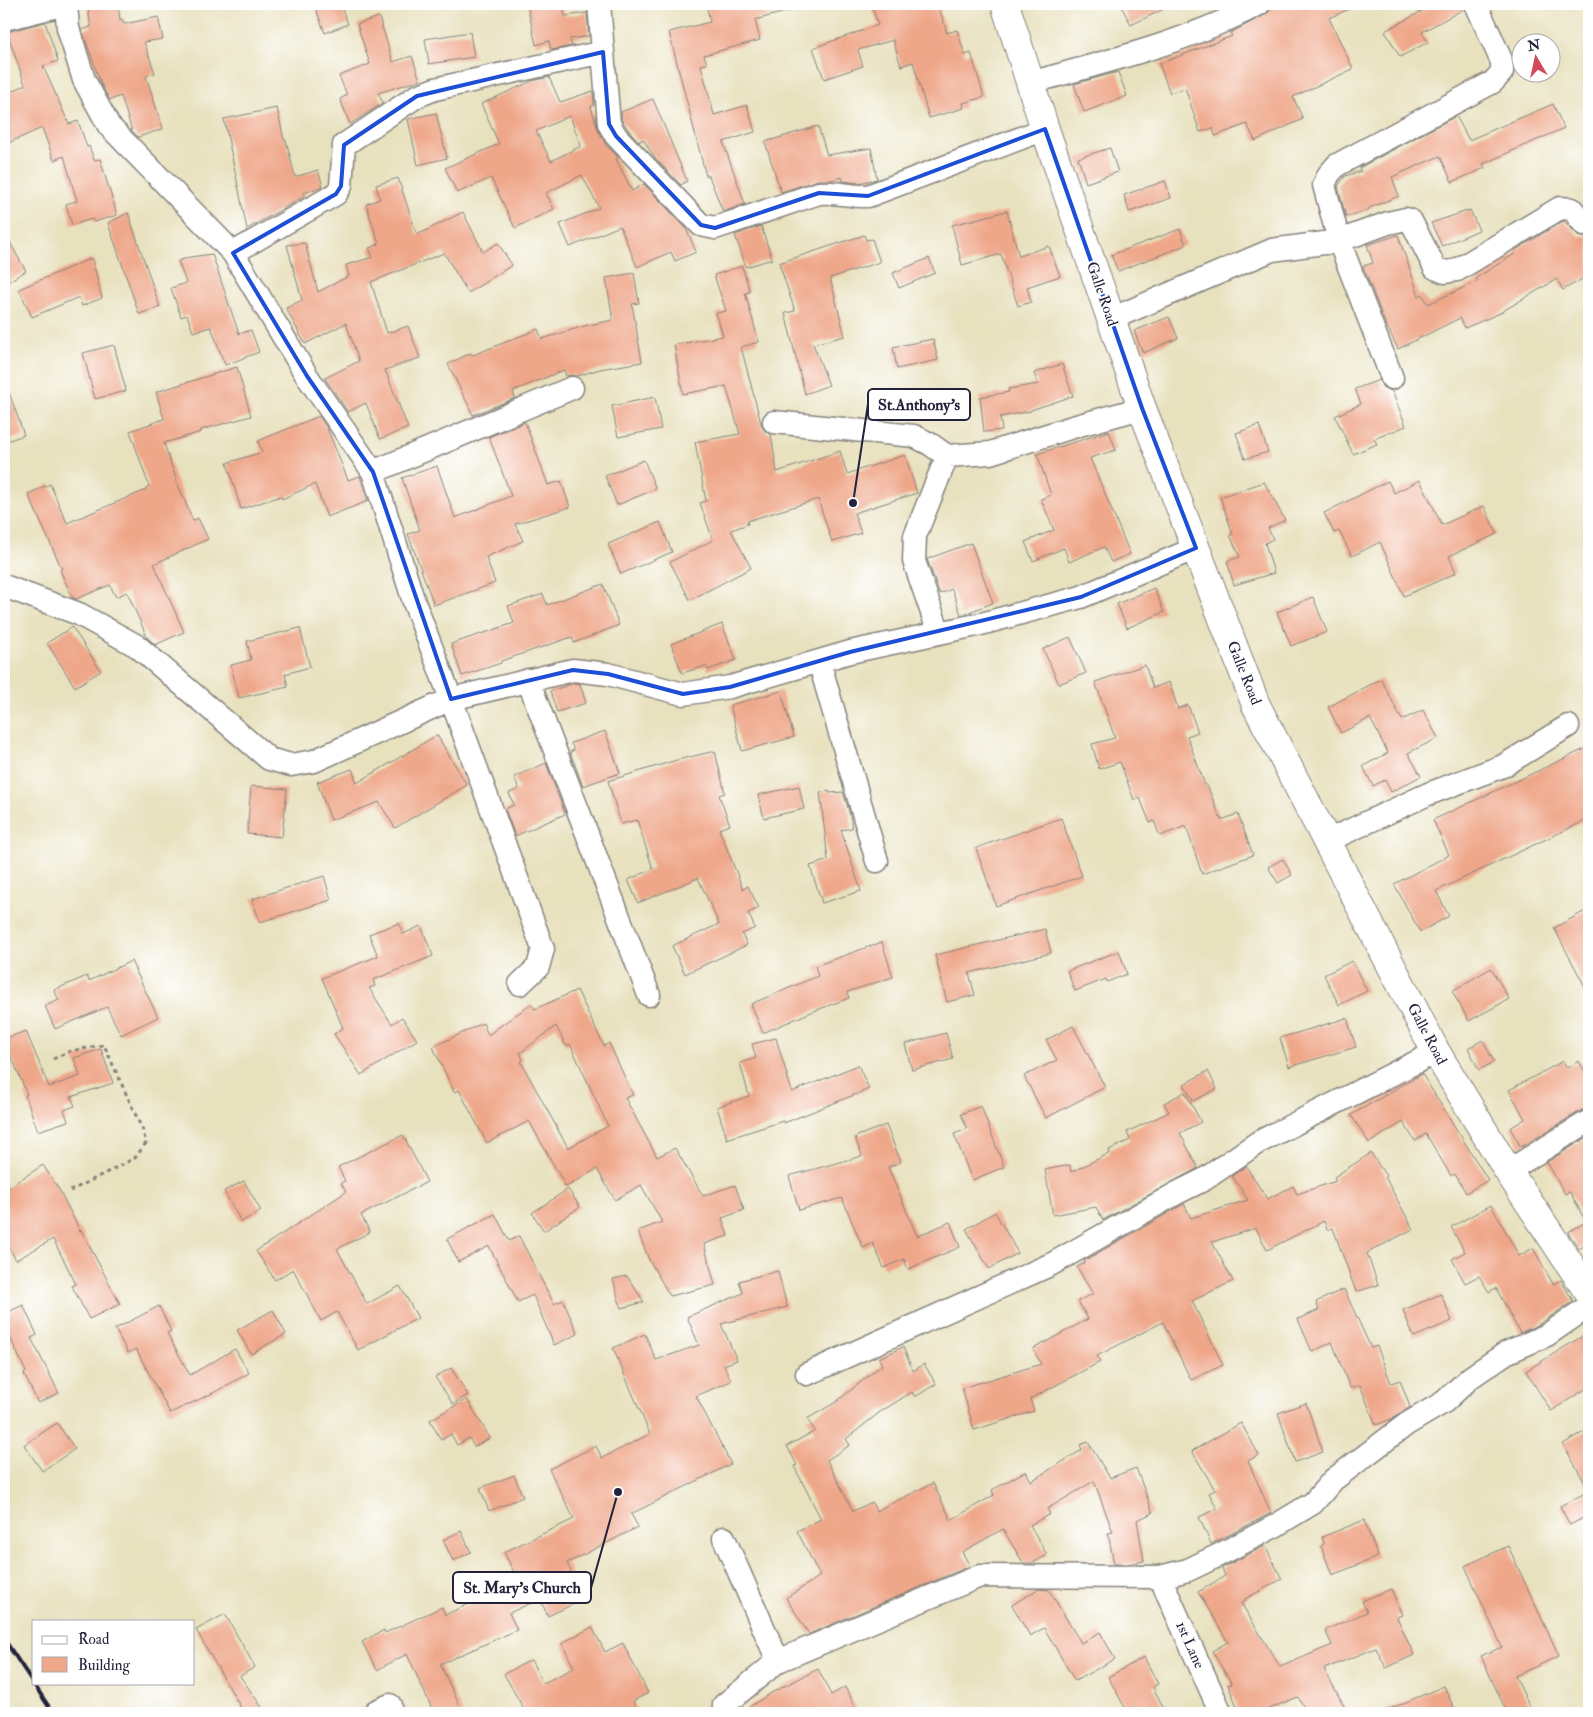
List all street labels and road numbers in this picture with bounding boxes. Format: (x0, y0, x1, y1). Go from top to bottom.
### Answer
street label: Galle Road (1082, 259, 1122, 329)
street label: Galle Road (1223, 638, 1266, 708)
street label: Galle Road (1403, 1000, 1451, 1069)
street label: 1st Lane (1171, 1618, 1209, 1672)

